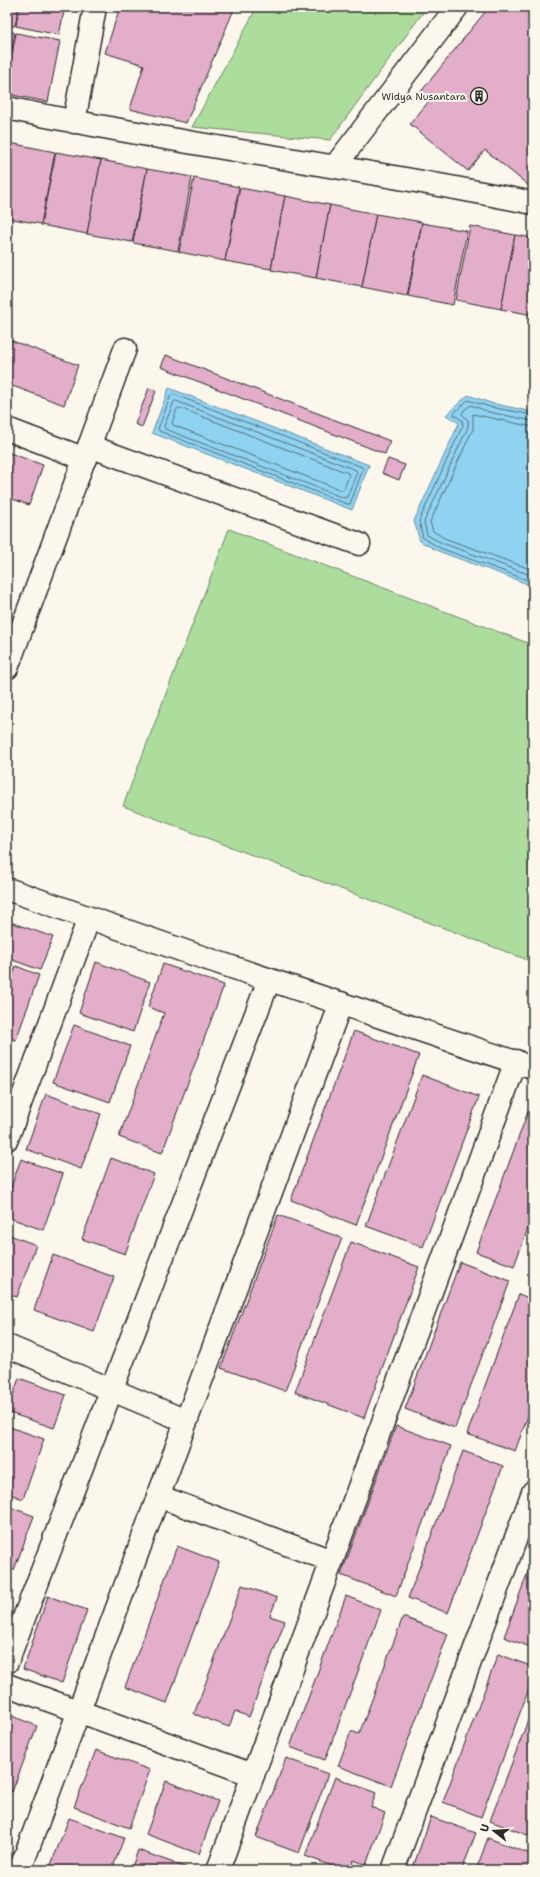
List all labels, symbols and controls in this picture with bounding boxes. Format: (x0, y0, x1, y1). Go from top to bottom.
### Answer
building icon: Widya Nusantara (469, 86, 489, 106)
place label: Widya Nusantara (381, 90, 467, 103)
north arrow (474, 1811, 514, 1851)
text: U (477, 1822, 493, 1834)

